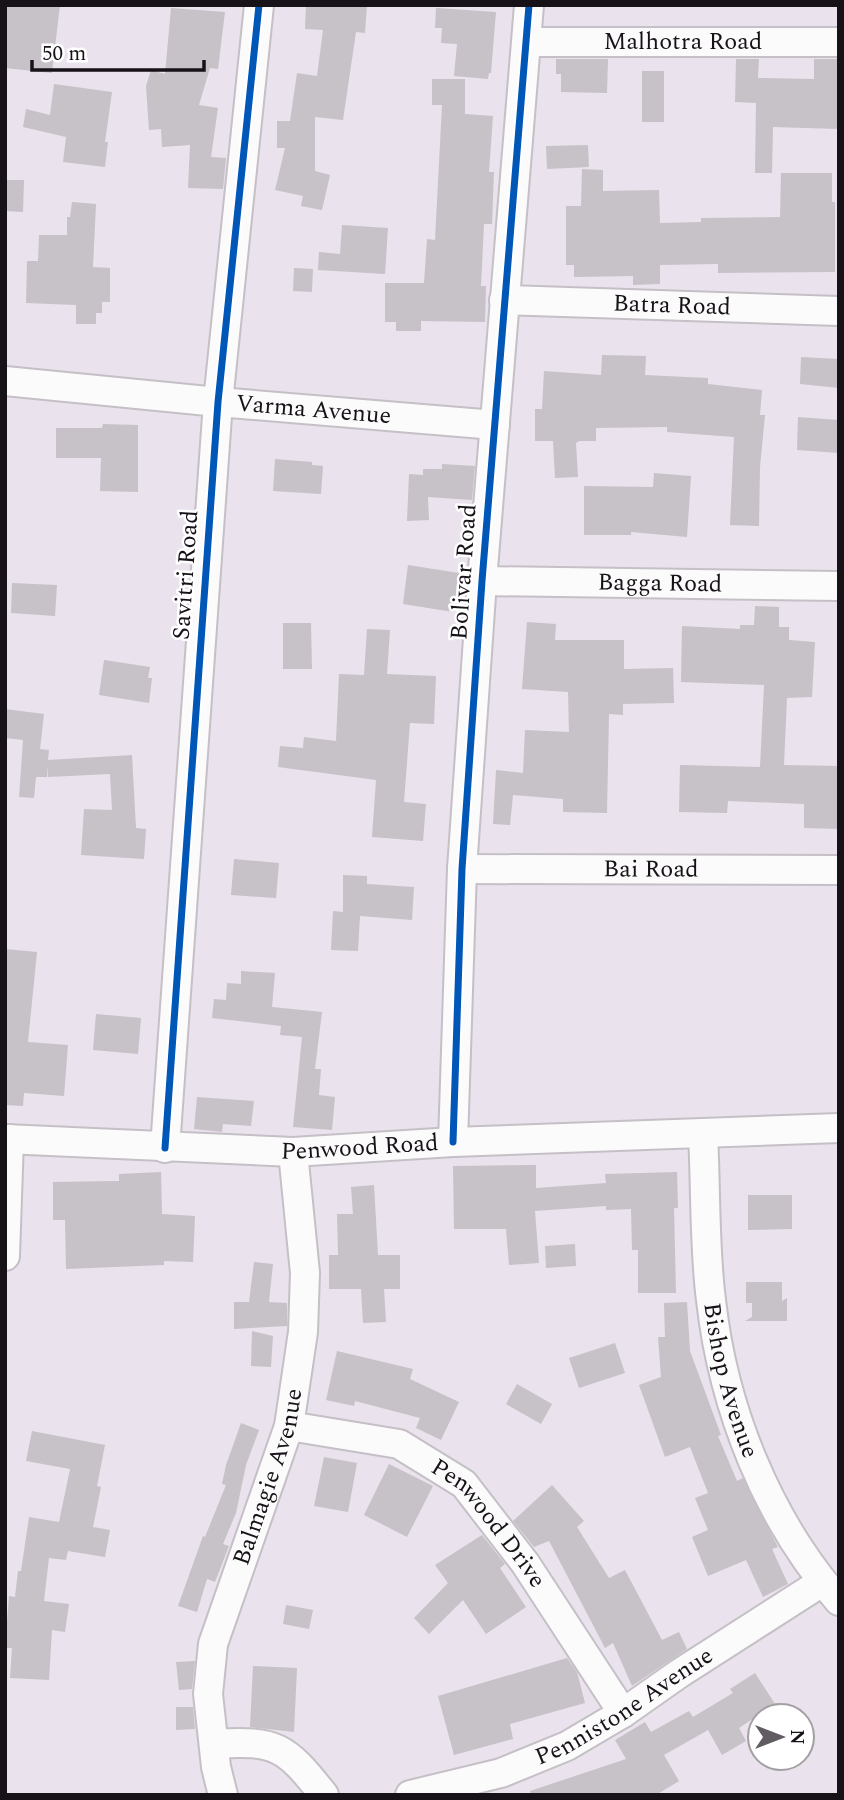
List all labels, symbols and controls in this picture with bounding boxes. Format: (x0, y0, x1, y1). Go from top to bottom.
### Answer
street label: Malhotra Road (603, 24, 763, 60)
scale bar (32, 28, 203, 72)
text: 50 m (42, 38, 86, 70)
street label: Batra Road (612, 286, 731, 325)
street label: Varma Avenue (235, 386, 393, 434)
street label: Bolivar Road (441, 503, 487, 641)
street label: Savitri Road (164, 509, 208, 641)
street label: Bagga Road (597, 565, 723, 602)
street label: Bai Road (603, 851, 699, 888)
street label: Penwood Road (280, 1125, 440, 1170)
street label: Bishop Avenue (693, 1301, 768, 1464)
street label: Balmagie Avenue (224, 1386, 312, 1570)
street label: Penwood Drive (424, 1450, 555, 1595)
street label: Pennistone Avenue (530, 1638, 721, 1775)
north arrow (746, 1702, 816, 1772)
text: N (782, 1729, 811, 1745)

